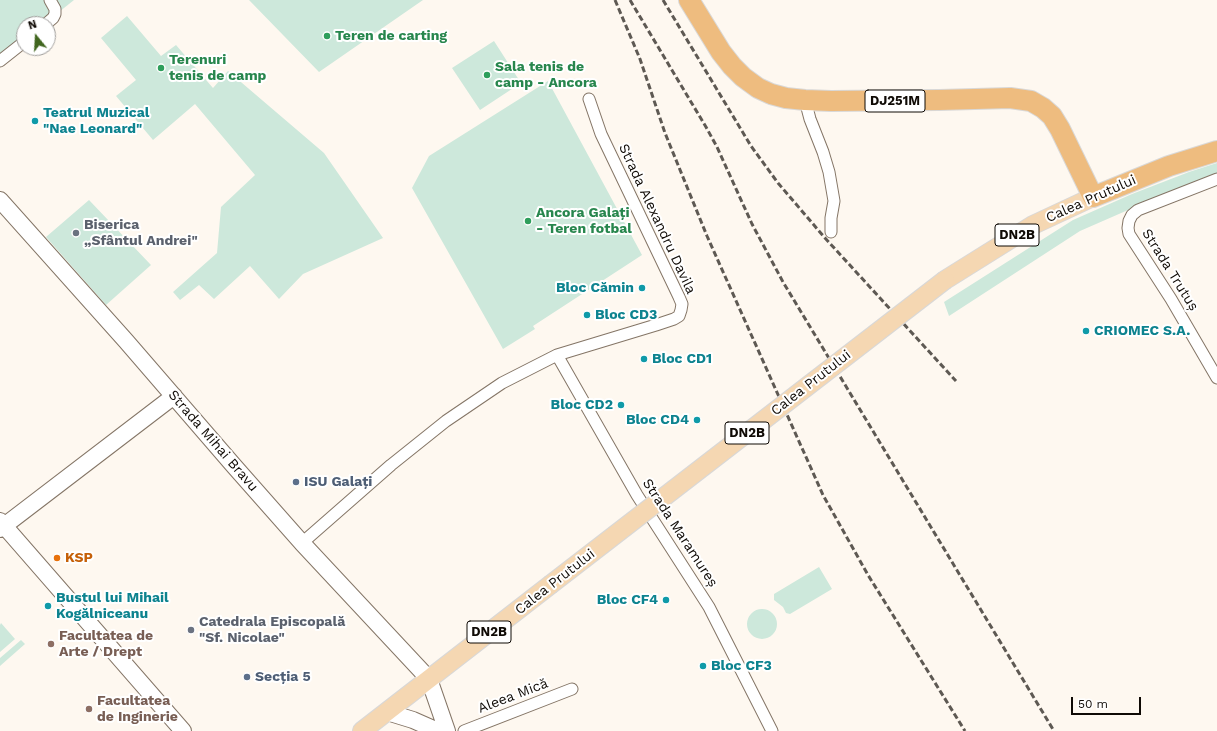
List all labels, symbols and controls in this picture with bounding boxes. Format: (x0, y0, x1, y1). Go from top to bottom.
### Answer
north arrow (16, 16, 56, 56)
text: N (27, 18, 38, 33)
place label: Teren de carting (335, 28, 447, 44)
marker: Teren de carting (322, 31, 332, 41)
place label: Terenuri tenis de camp (169, 52, 266, 84)
place label: Sala tenis de camp - Ancora (495, 59, 597, 92)
marker: Terenuri tenis de camp (156, 63, 166, 73)
marker: Sala tenis de camp - Ancora (482, 70, 492, 80)
road number: DJ251M (865, 90, 925, 112)
place label: Teatrul Muzical "Nae Leonard" (43, 105, 149, 138)
marker: Teatrul Muzical "Nae Leonard" (30, 116, 40, 126)
street label: Strada Alexandru Davila (615, 141, 699, 297)
street label: Calea Prutului (1043, 172, 1139, 226)
place label: Ancora Galați - Teren fotbal (536, 205, 632, 238)
marker: Ancora Galați - Teren fotbal (523, 216, 533, 226)
place label: Biserica „Sfântul Andrei" (84, 217, 198, 250)
road number: DN2B (995, 224, 1039, 246)
street label: Strada Trutuș (1138, 226, 1202, 314)
marker: Biserica „Sfântul Andrei" (71, 228, 81, 238)
place label: Bloc Cămin (556, 280, 634, 296)
marker: Bloc Cămin (637, 283, 647, 293)
place label: Bloc CD3 (595, 307, 657, 323)
marker: Bloc CD3 (582, 310, 592, 320)
place label: CRIOMEC S.A. (1094, 323, 1190, 339)
marker: CRIOMEC S.A. (1081, 326, 1091, 336)
street label: Calea Prutului (768, 347, 854, 419)
place label: Bloc CD1 (652, 351, 712, 367)
marker: Bloc CD1 (639, 354, 649, 364)
street label: Strada Mihai Bravu (164, 387, 262, 495)
place label: Bloc CD2 (551, 397, 613, 413)
marker: Bloc CD2 (616, 400, 626, 410)
place label: Bloc CD4 (626, 412, 689, 428)
marker: Bloc CD4 (692, 415, 702, 425)
road number: DN2B (725, 422, 769, 444)
place label: ISU Galați (304, 474, 372, 490)
street label: Strada Maramureș (639, 476, 721, 590)
marker: ISU Galați (291, 477, 301, 487)
street label: Calea Prutului (512, 546, 598, 618)
place label: KSP (65, 550, 93, 566)
marker: KSP (52, 553, 62, 563)
place label: Bustul lui Mihail Kogălniceanu (56, 590, 169, 622)
place label: Bloc CF4 (597, 592, 658, 608)
marker: Bloc CF4 (661, 595, 671, 605)
marker: Bustul lui Mihail Kogălniceanu (43, 601, 53, 611)
place label: Catedrala Episcopală "Sf. Nicolae" (199, 614, 345, 646)
road number: DN2B (467, 621, 511, 643)
marker: Catedrala Episcopală "Sf. Nicolae" (186, 625, 196, 635)
place label: Facultatea de Arte / Drept (59, 628, 153, 660)
marker: Facultatea de Arte / Drept (46, 639, 56, 649)
place label: Bloc CF3 (711, 658, 772, 674)
marker: Bloc CF3 (698, 661, 708, 671)
place label: Secția 5 (255, 669, 311, 685)
marker: Secția 5 (242, 672, 252, 682)
street label: Aleea Mică (476, 675, 550, 717)
scale bar (1073, 689, 1143, 715)
place label: Facultatea de Inginerie (97, 693, 178, 726)
text: 50 m (1078, 697, 1108, 711)
marker: Facultatea de Inginerie (84, 704, 94, 714)

